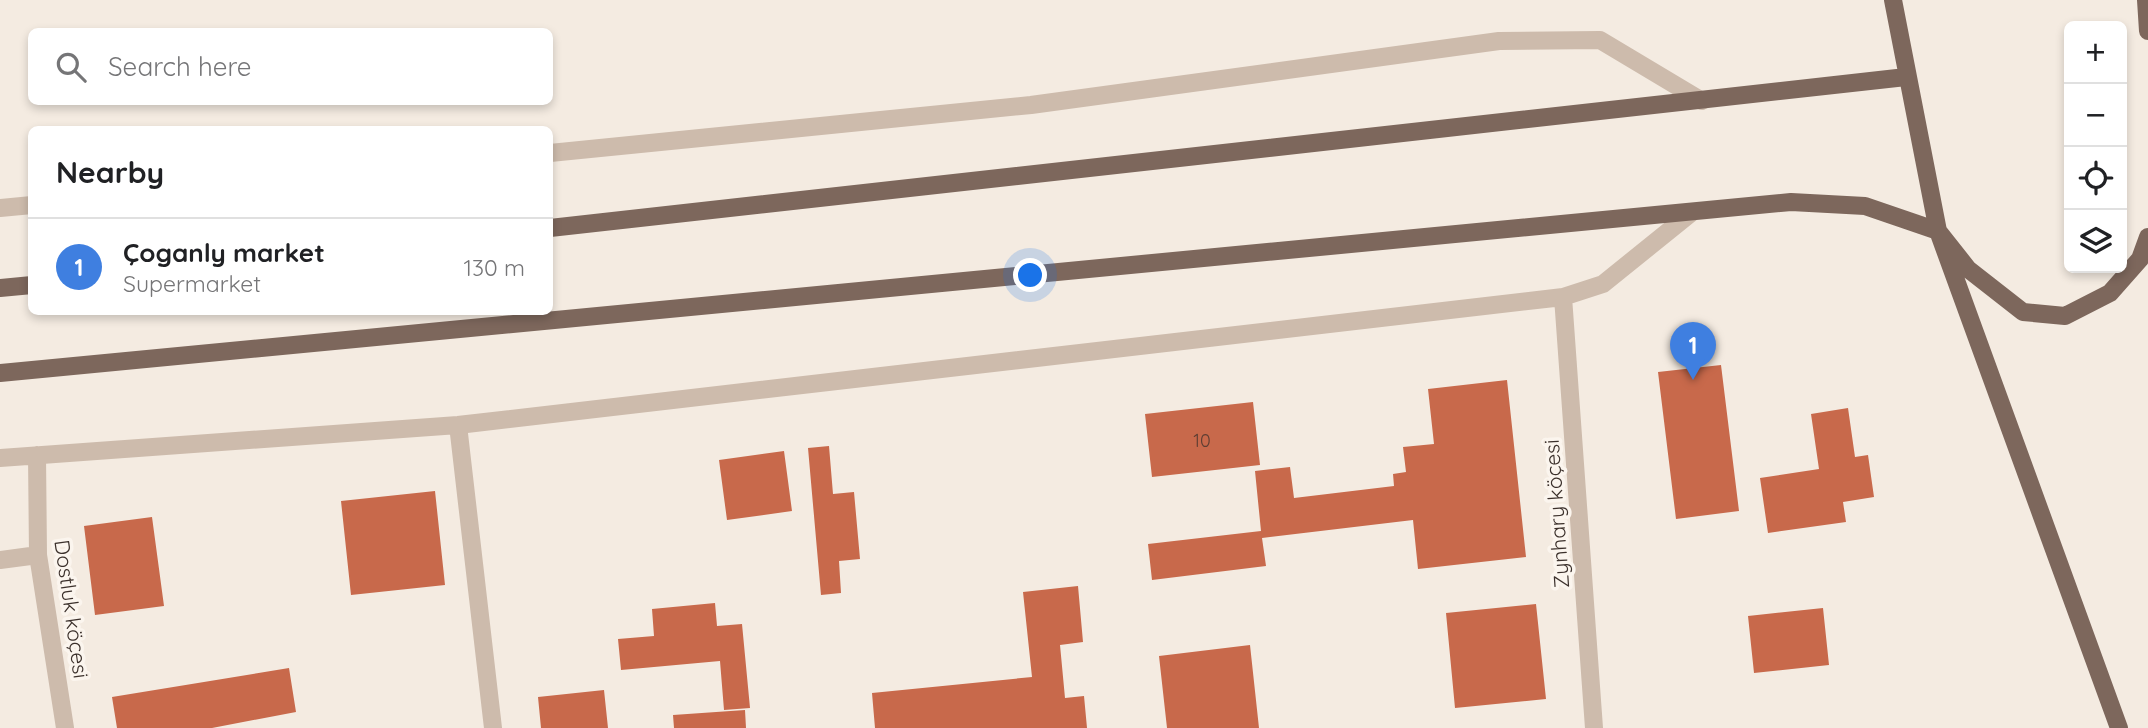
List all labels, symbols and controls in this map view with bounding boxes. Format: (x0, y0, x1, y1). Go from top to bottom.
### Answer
map controls (2064, 21, 2127, 273)
button: + (2064, 21, 2127, 84)
search box (28, 28, 553, 105)
icon: search (52, 48, 90, 86)
text: Search here (108, 50, 252, 83)
button: − (2064, 84, 2127, 147)
button: locate (2064, 147, 2127, 210)
text: Nearby (56, 153, 164, 191)
button: layers (2064, 210, 2127, 273)
text: Çoganly market (123, 236, 325, 269)
text: 1 (75, 253, 83, 282)
text: 130 m (463, 253, 525, 282)
your location (1013, 258, 1047, 292)
text: Supermarket (123, 269, 261, 298)
pin: 1 (1670, 322, 1716, 380)
house number: 10 (1193, 429, 1211, 452)
street label: Zynhary köçesi (1538, 439, 1574, 589)
street label: Dostluk köçesi (49, 538, 95, 680)

